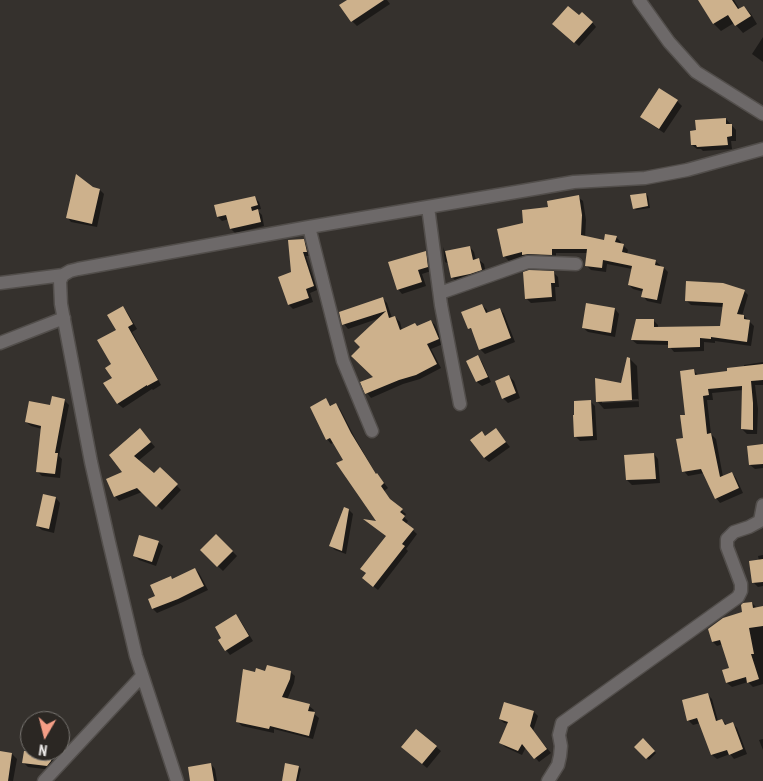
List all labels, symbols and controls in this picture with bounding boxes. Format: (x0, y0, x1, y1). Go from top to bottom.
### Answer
north arrow (20, 711, 70, 761)
text: N (38, 741, 48, 758)

